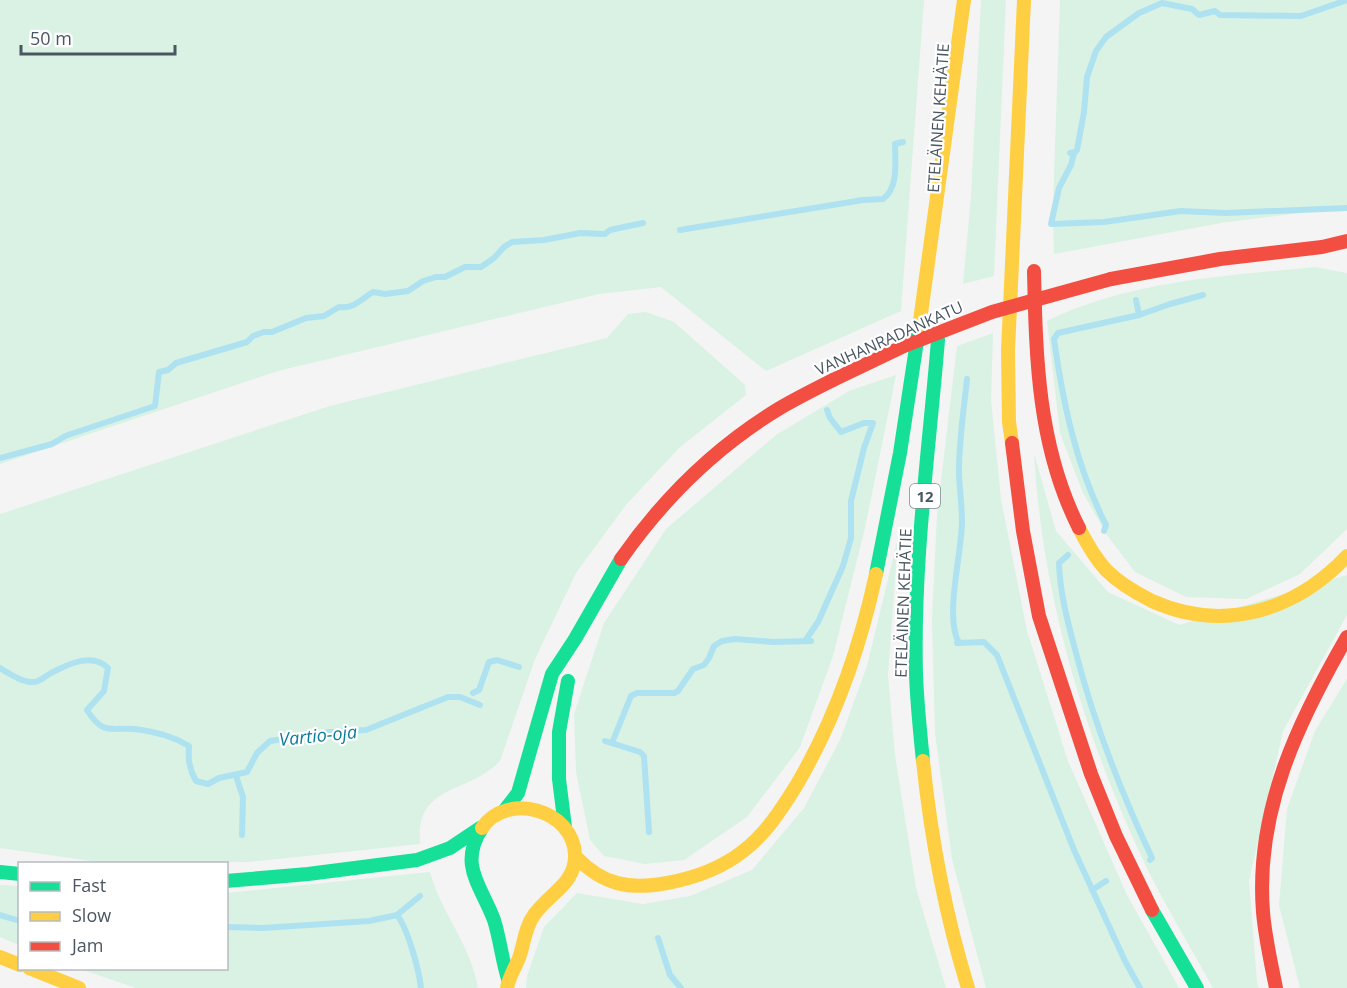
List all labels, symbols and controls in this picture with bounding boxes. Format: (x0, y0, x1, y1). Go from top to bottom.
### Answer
scale bar (21, 18, 176, 56)
text: 50 m (30, 26, 72, 50)
street label: ETELÄINEN KEHÄTIE (922, 43, 954, 193)
street label: VANHANRADANKATU (812, 295, 966, 381)
road number: 12 (910, 484, 940, 508)
street label: ETELÄINEN KEHÄTIE (889, 528, 917, 678)
water label: Vartio-oja (278, 719, 358, 751)
legend (18, 862, 228, 970)
text: Fast (72, 873, 106, 897)
text: Slow (72, 903, 111, 927)
text: Jam (70, 933, 104, 957)

